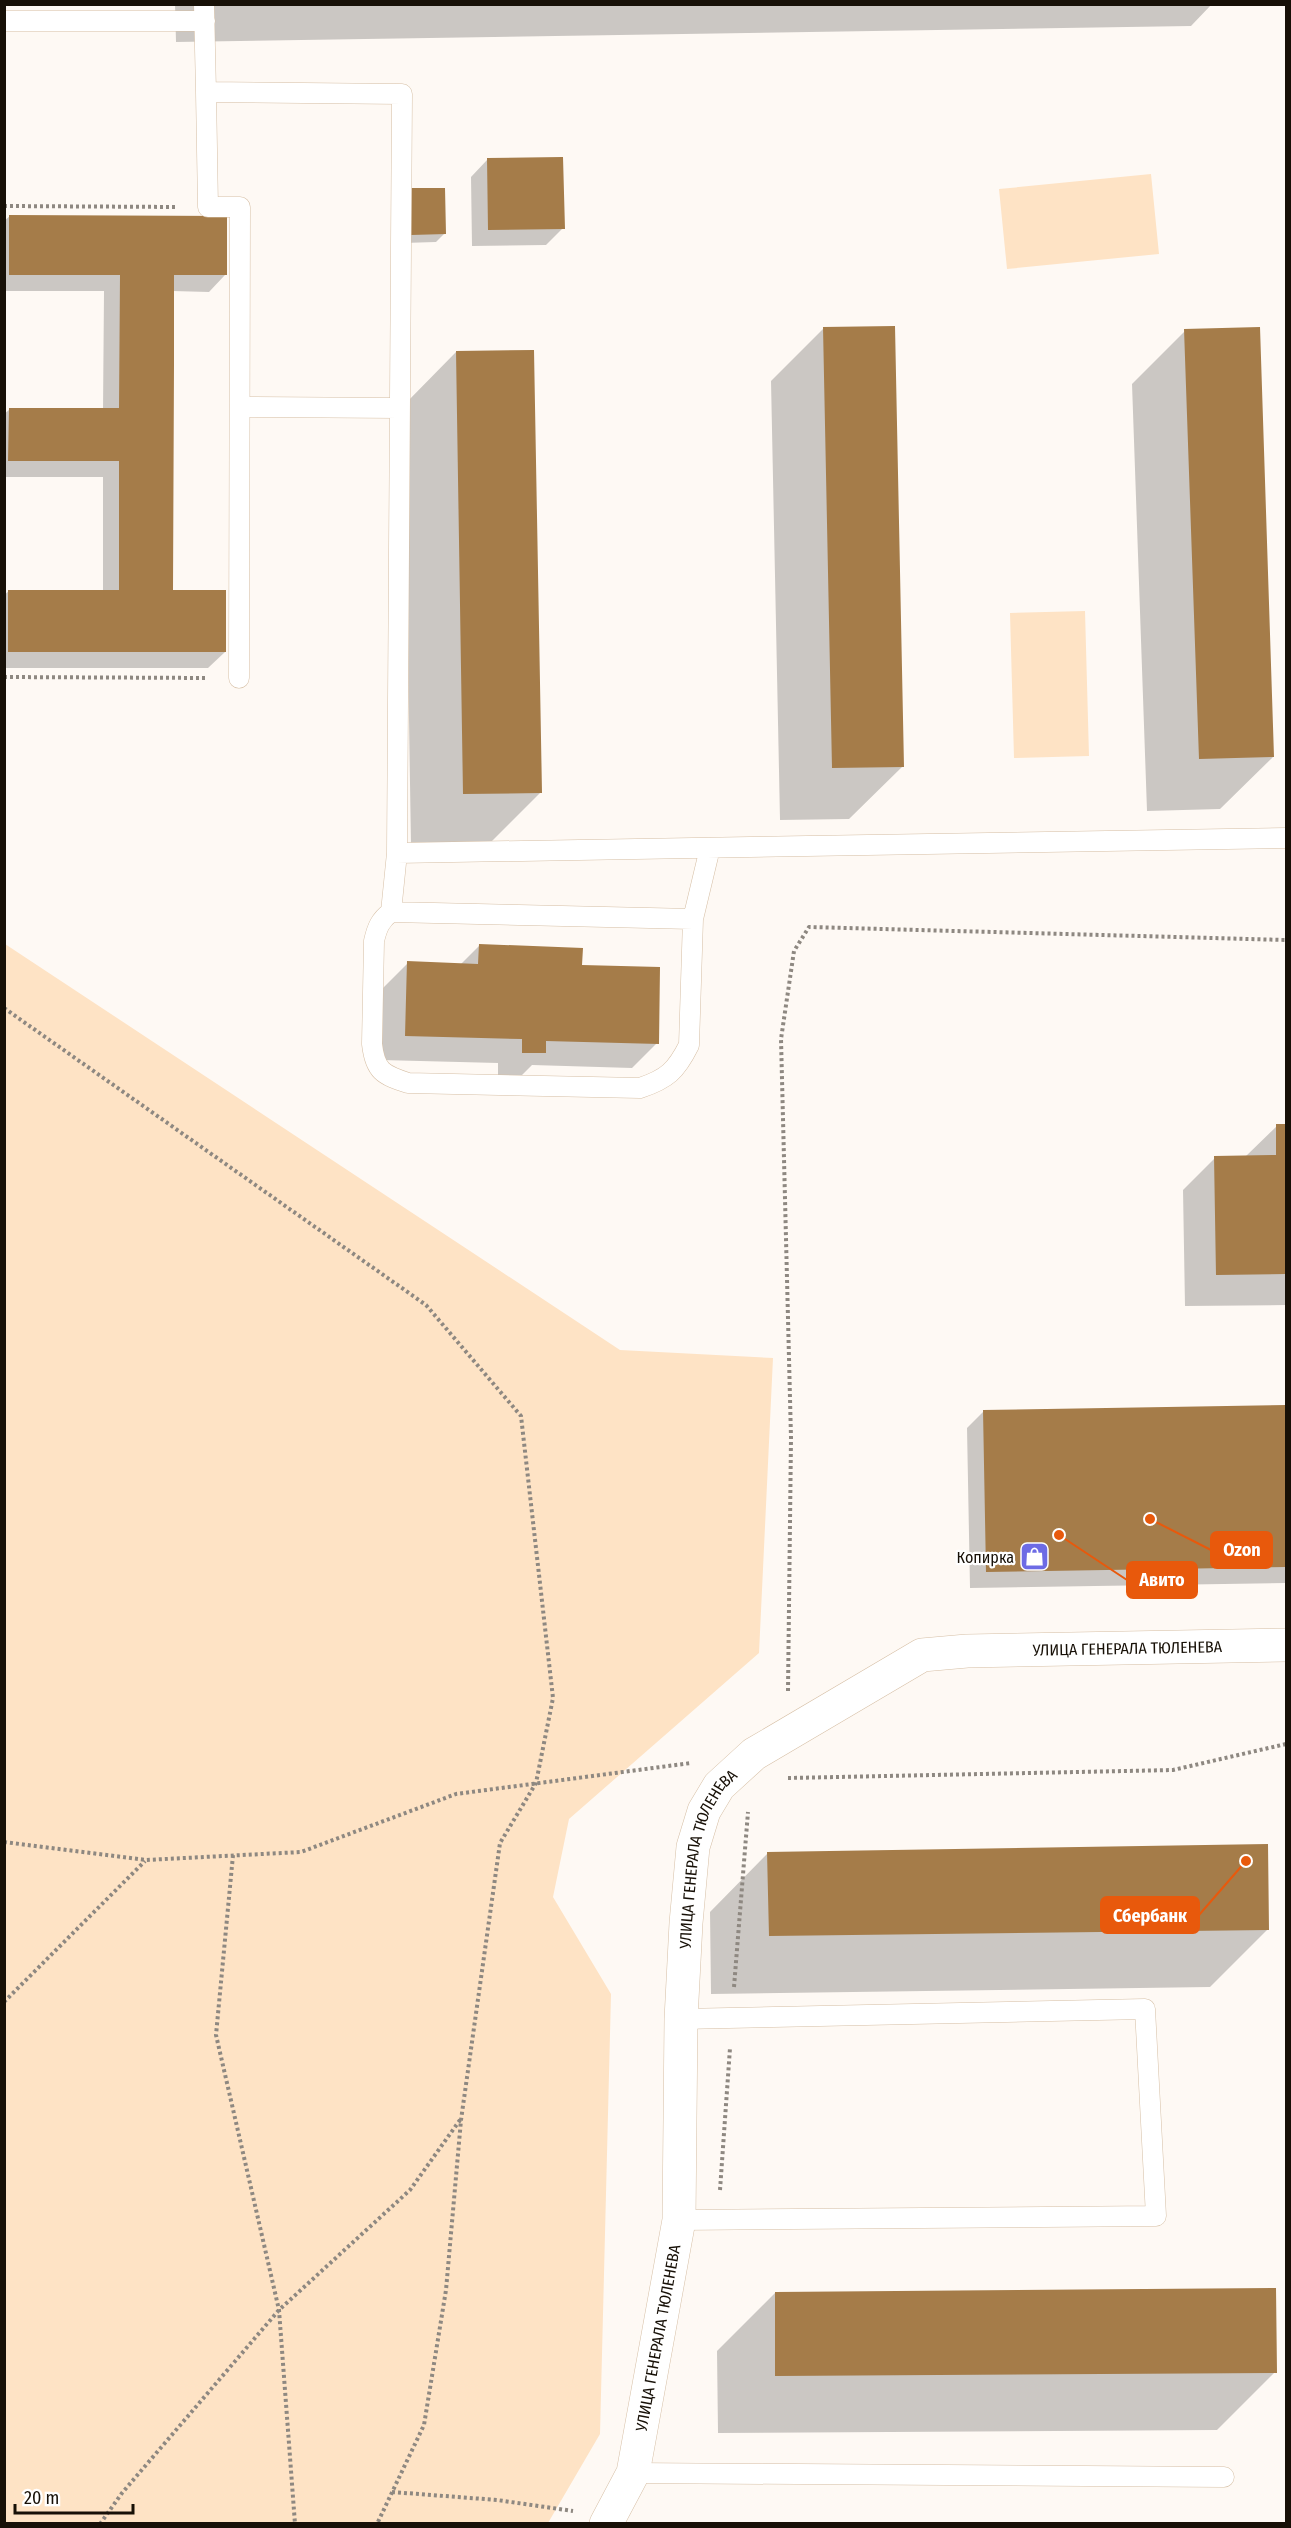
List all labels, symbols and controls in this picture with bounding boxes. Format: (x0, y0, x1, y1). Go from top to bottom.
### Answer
callout: Ozon (1211, 1532, 1272, 1568)
text: Ozon (1223, 1539, 1261, 1561)
shop icon: Копирка (1019, 1541, 1051, 1573)
place label: Копирка (957, 1548, 1014, 1567)
callout: Авито (1127, 1562, 1197, 1598)
text: Авито (1138, 1569, 1185, 1591)
street label: УЛИЦА ГЕНЕРАЛА ТЮЛЕНЕВА (1031, 1637, 1223, 1659)
street label: УЛИЦА ГЕНЕРАЛА ТЮЛЕНЕВА (675, 1765, 741, 1950)
callout: Сбербанк (1101, 1897, 1199, 1933)
text: Сбербанк (1113, 1905, 1188, 1927)
street label: УЛИЦА ГЕНЕРАЛА ТЮЛЕНЕВА (631, 2242, 684, 2434)
scale bar (15, 2477, 134, 2515)
text: 20 m (24, 2487, 59, 2509)

